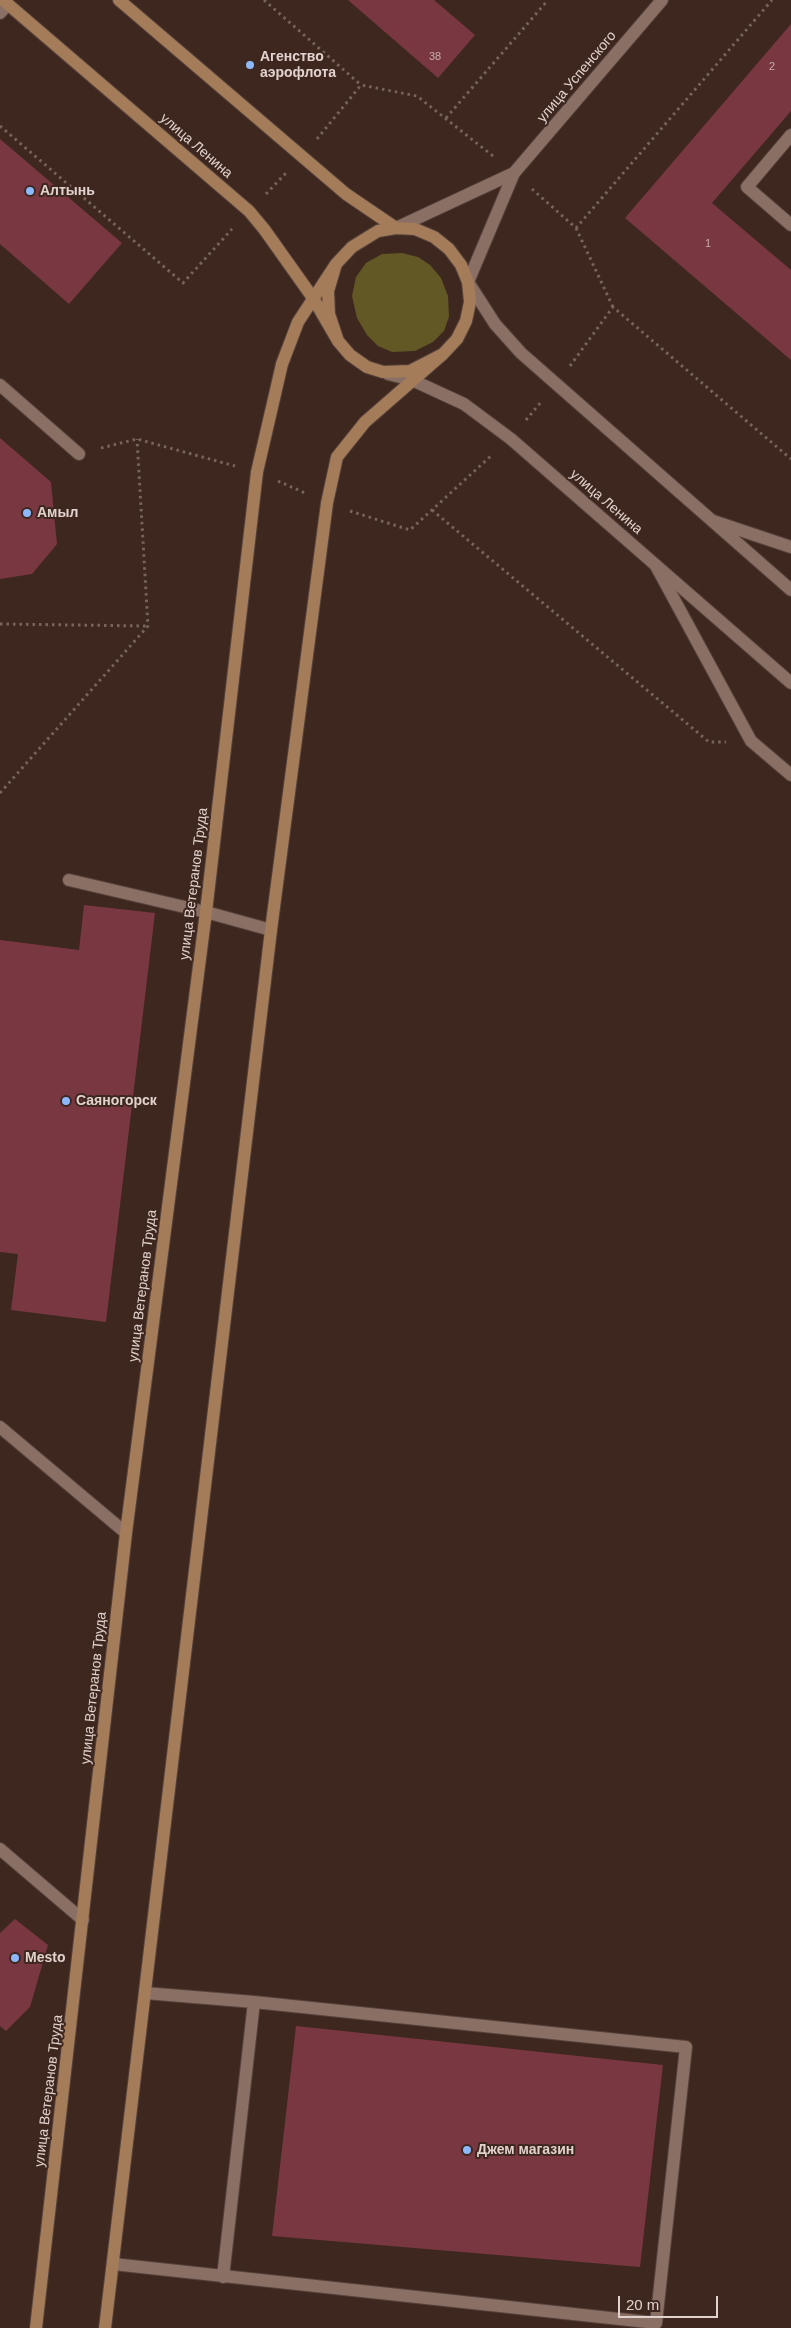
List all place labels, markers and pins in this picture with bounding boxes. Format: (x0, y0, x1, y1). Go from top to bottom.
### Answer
place label: Агенство аэрофлота (260, 49, 336, 82)
marker: Агенство аэрофлота (244, 59, 256, 71)
place label: Алтынь (40, 183, 95, 199)
marker: Алтынь (24, 185, 36, 197)
place label: Амыл (37, 505, 78, 521)
marker: Амыл (21, 507, 33, 519)
place label: Саяногорск (76, 1093, 157, 1109)
marker: Саяногорск (60, 1095, 72, 1107)
place label: Mesto (25, 1950, 65, 1966)
marker: Mesto (9, 1952, 21, 1964)
place label: Джем магазин (477, 2142, 574, 2158)
marker: Джем магазин (461, 2144, 473, 2156)

